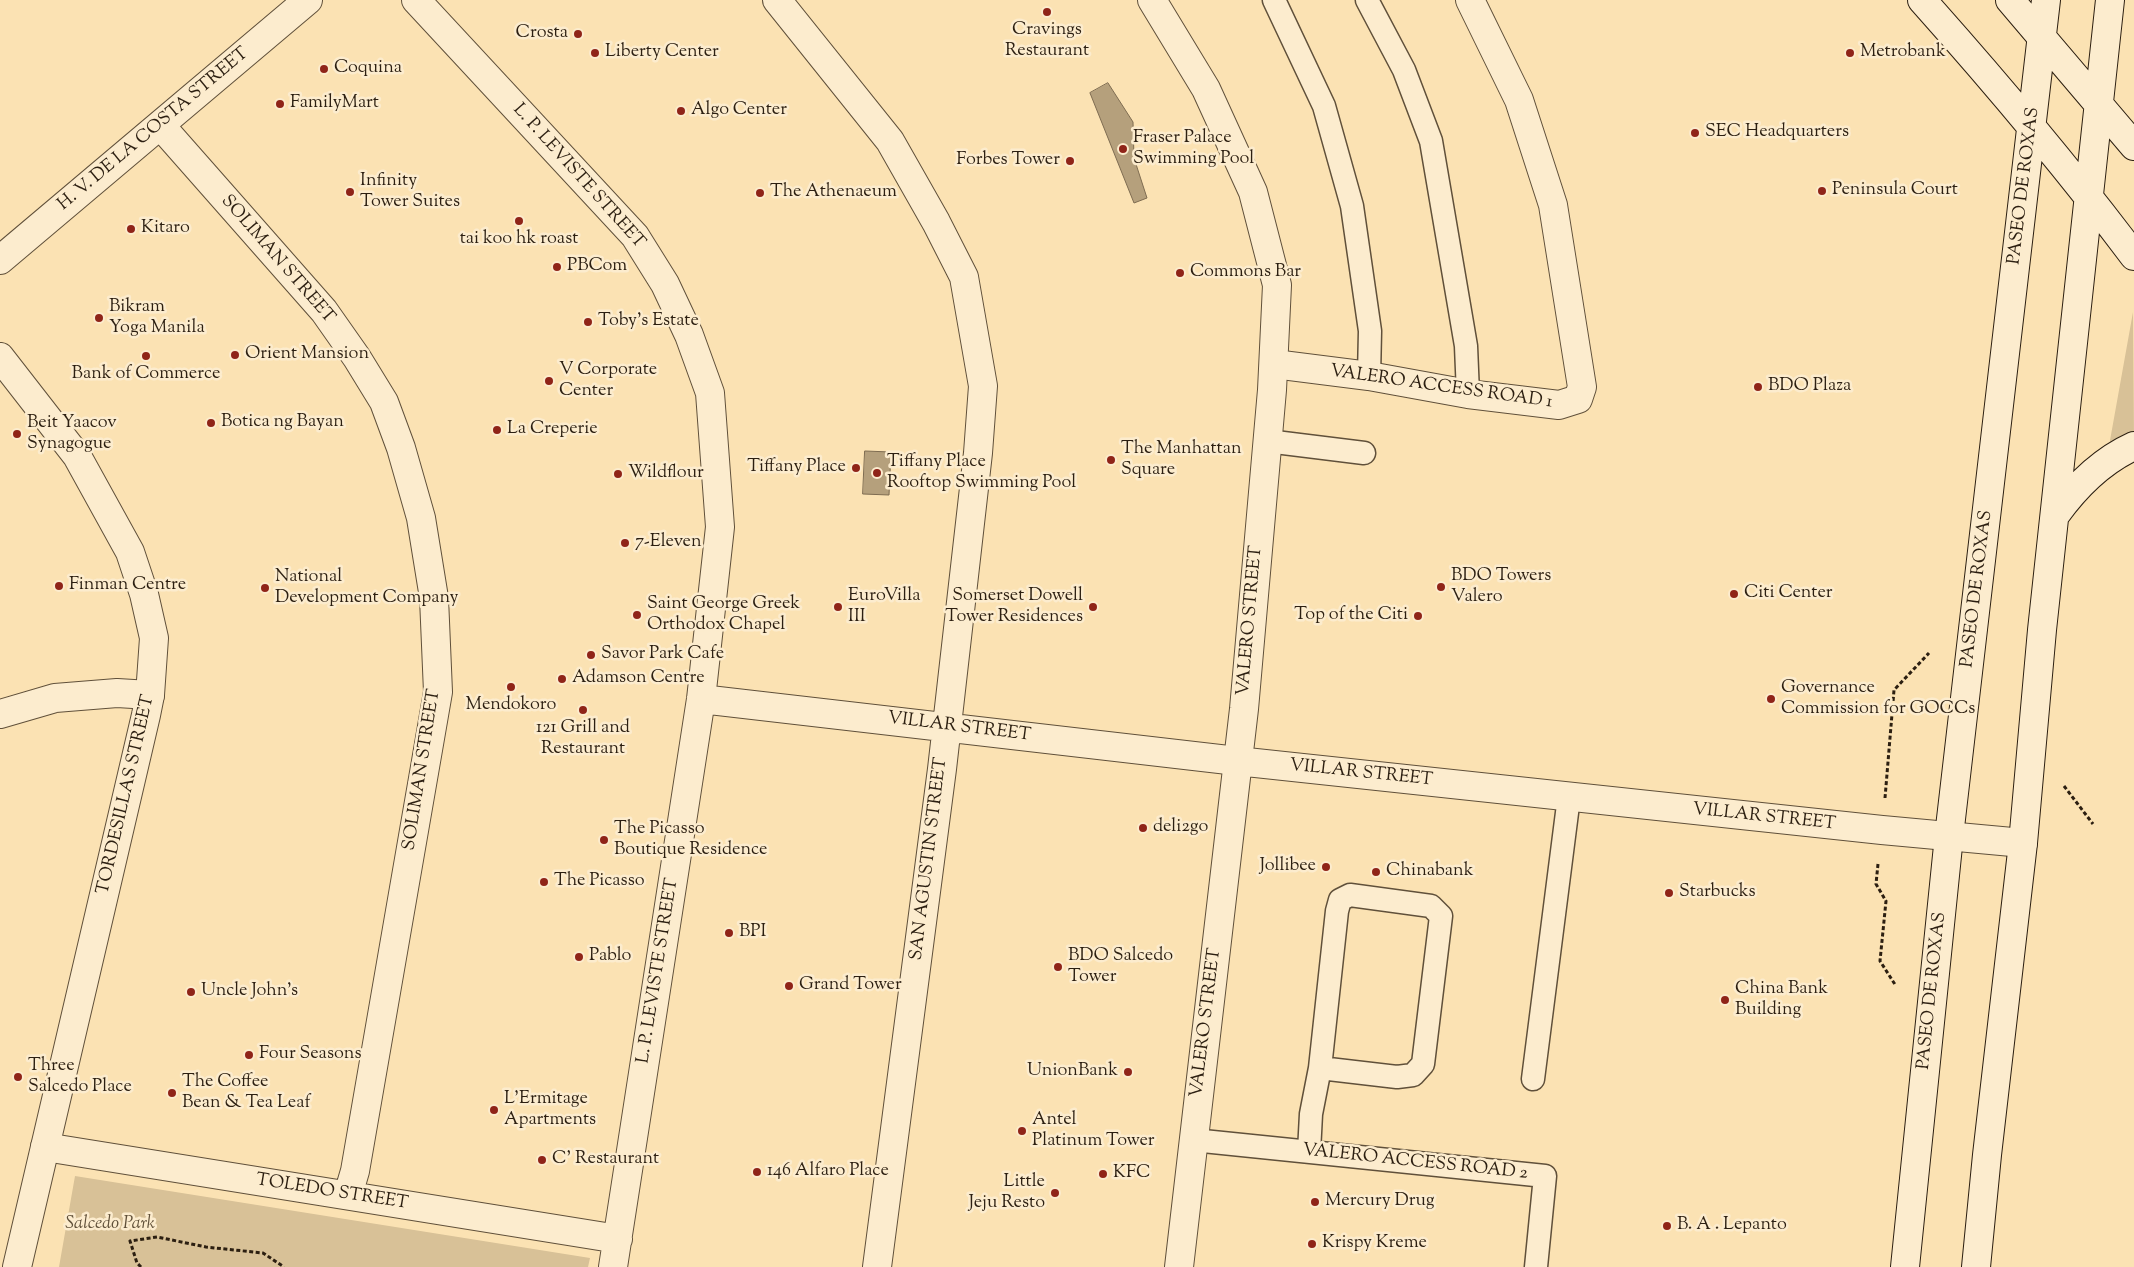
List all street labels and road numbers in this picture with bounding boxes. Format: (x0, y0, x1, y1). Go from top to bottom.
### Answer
street label: H. V. DE LA COSTA STREET (54, 44, 254, 216)
street label: L. P. LEVISTE STREET (507, 100, 649, 254)
street label: PASEO DE ROXAS (2005, 106, 2045, 266)
street label: SOLIMAN STREET (215, 191, 339, 329)
street label: VALERO ACCESS ROAD 1 (1328, 362, 1554, 414)
street label: PASEO DE ROXAS (1958, 509, 1998, 669)
street label: VALERO STREET (1234, 545, 1268, 697)
street label: SOLIMAN STREET (400, 688, 446, 852)
street label: TORDESILLAS STREET (94, 693, 160, 897)
street label: VILLAR STREET (886, 708, 1032, 748)
street label: SAN AGUSTIN STREET (907, 756, 953, 962)
street label: VILLAR STREET (1288, 756, 1434, 792)
street label: VILLAR STREET (1691, 800, 1837, 836)
street label: L. P. LEVISTE STREET (634, 877, 684, 1065)
street label: PASEO DE ROXAS (1914, 911, 1952, 1071)
street label: VALERO STREET (1187, 947, 1227, 1099)
street label: VALERO ACCESS ROAD 2 (1301, 1140, 1529, 1186)
street label: TOLEDO STREET (254, 1170, 410, 1216)

